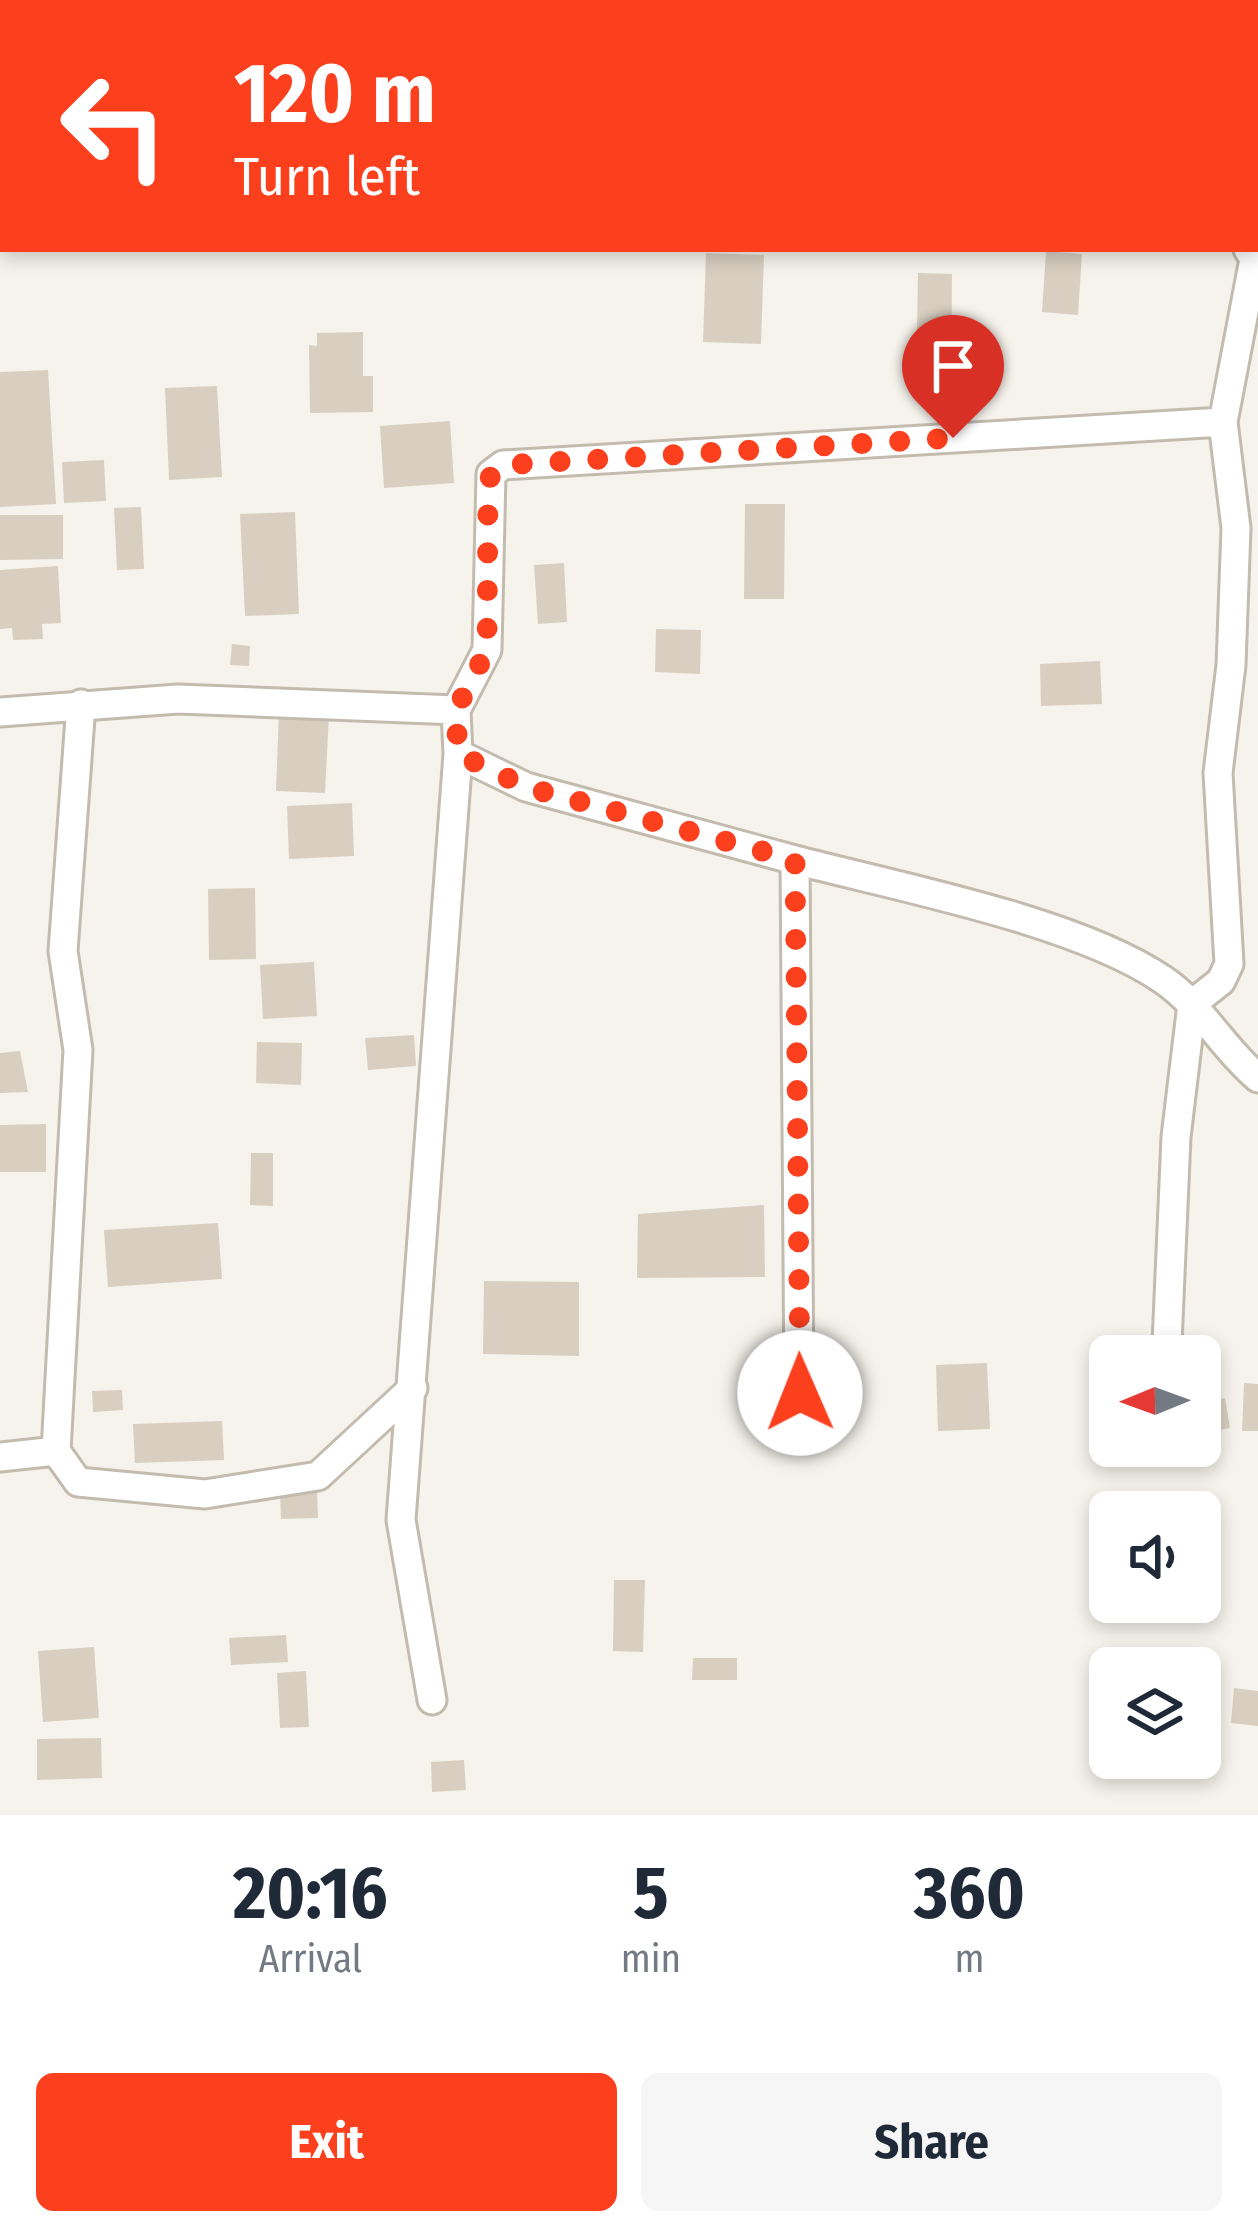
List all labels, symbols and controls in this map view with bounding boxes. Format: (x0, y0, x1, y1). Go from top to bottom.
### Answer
text: 120 m (234, 43, 436, 144)
icon: left (36, 48, 192, 204)
text: Turn left (234, 145, 420, 209)
pin (902, 315, 1004, 438)
icon: arrive (920, 333, 986, 399)
position arrow (737, 1330, 863, 1456)
north arrow (1089, 1335, 1221, 1467)
map controls (1089, 1335, 1221, 1779)
button: sound (1089, 1491, 1221, 1623)
button: layers (1089, 1647, 1221, 1779)
text: 20:16 (233, 1851, 388, 1937)
text: 5 (633, 1851, 669, 1937)
text: 360 (914, 1851, 1025, 1937)
text: Arrival (259, 1936, 362, 1982)
text: min (621, 1936, 681, 1982)
text: m (955, 1936, 985, 1982)
button: Exit (36, 2073, 617, 2211)
button: Share (641, 2073, 1222, 2211)

